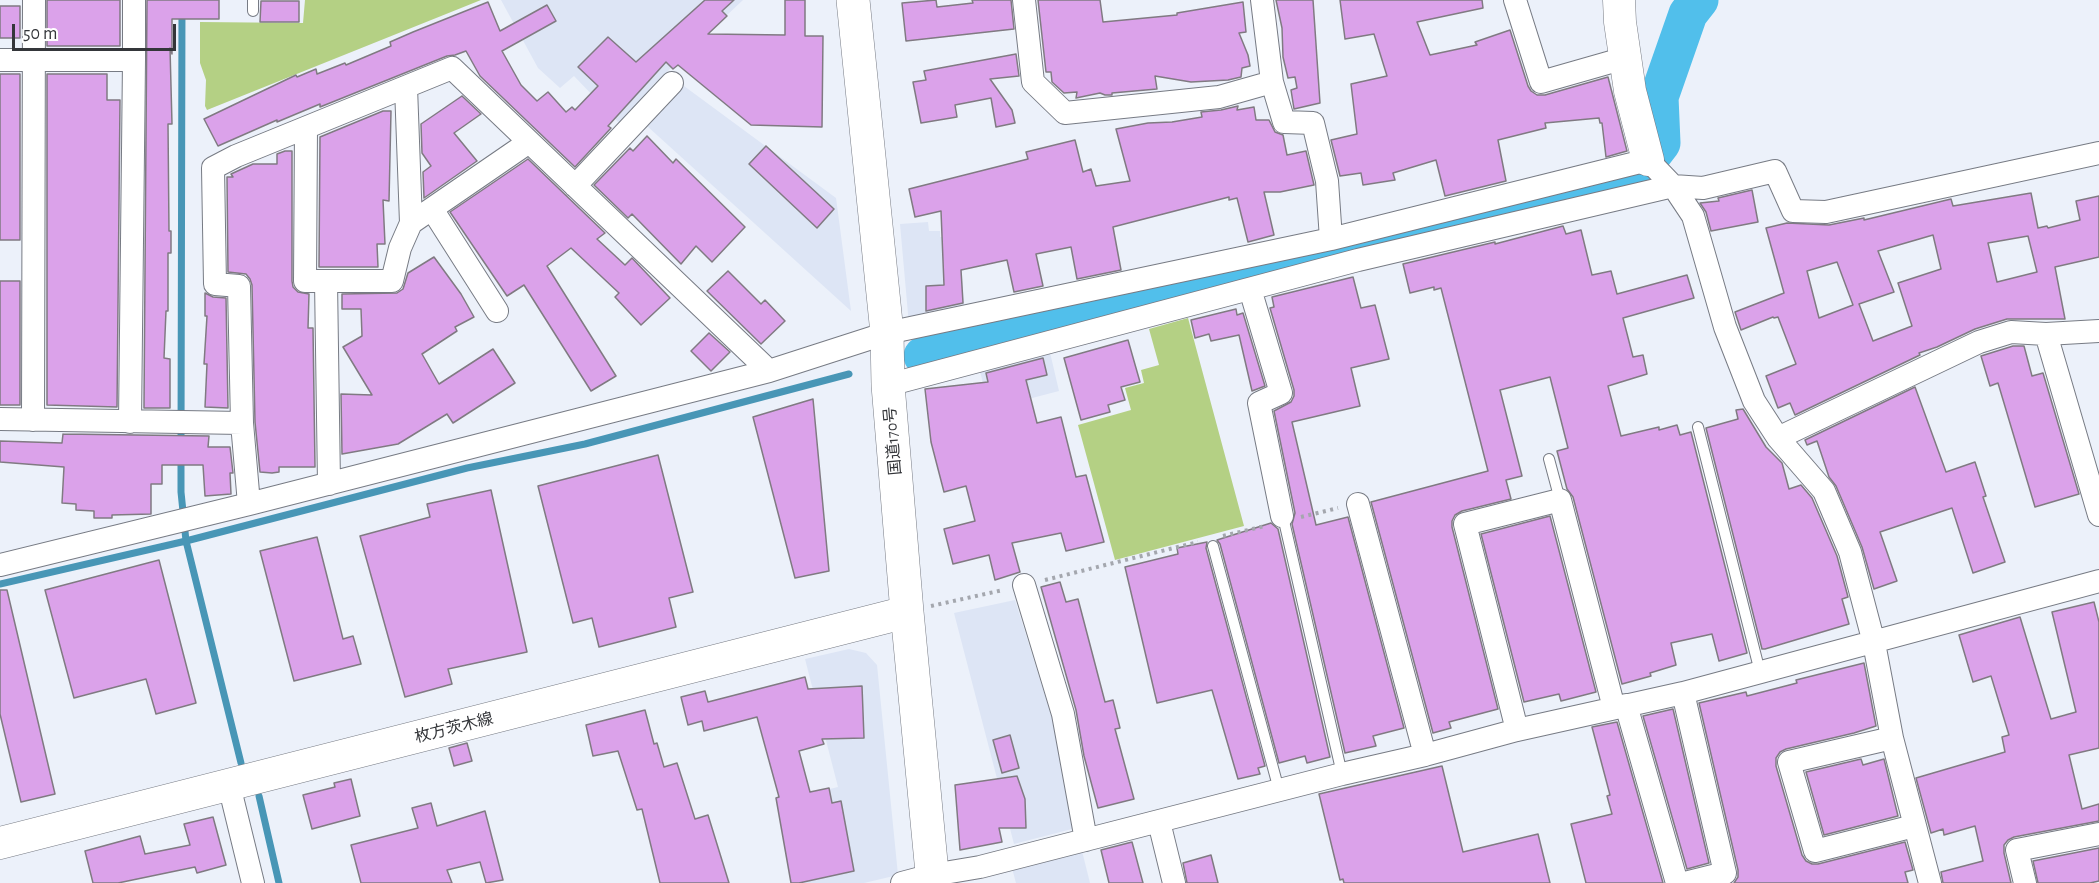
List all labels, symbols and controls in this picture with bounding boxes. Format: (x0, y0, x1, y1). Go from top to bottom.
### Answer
scale bar (15, 12, 178, 50)
text: 50 m (23, 25, 57, 43)
street label: 国道170号 (880, 406, 906, 476)
street label: 枚方茨木線 (413, 709, 495, 747)

